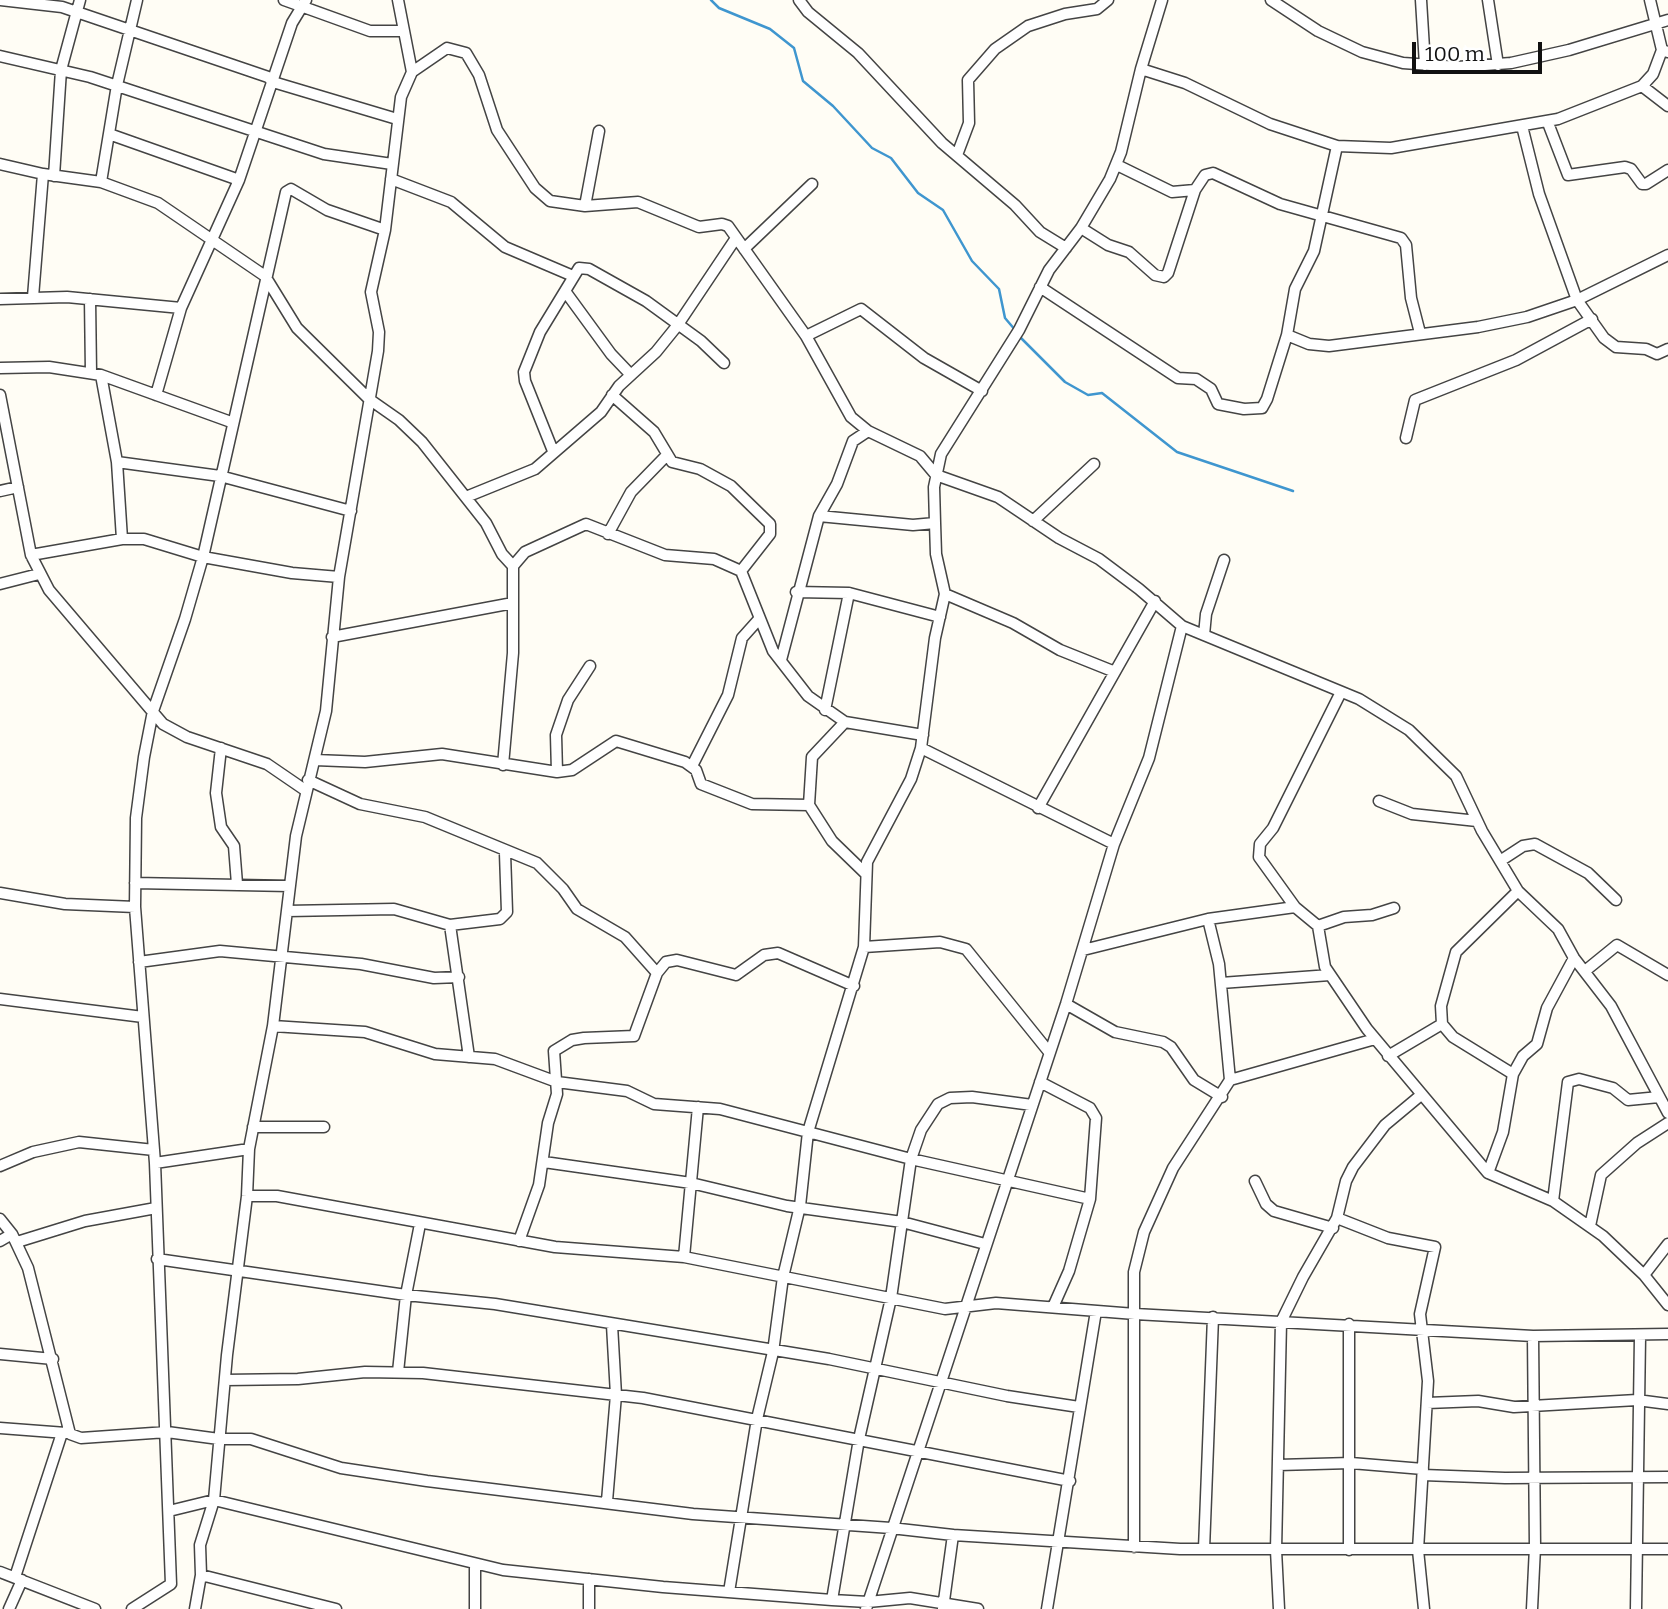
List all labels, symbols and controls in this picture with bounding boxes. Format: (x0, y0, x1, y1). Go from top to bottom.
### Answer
scale bar (1416, 28, 1546, 72)
text: 100 m (1425, 41, 1485, 67)

